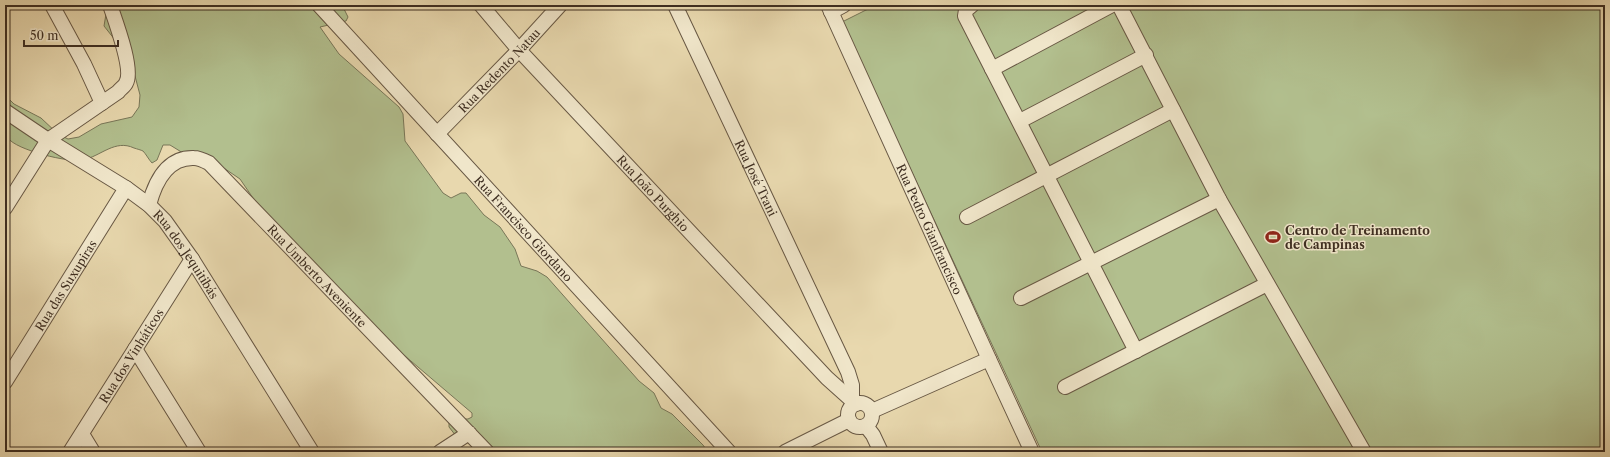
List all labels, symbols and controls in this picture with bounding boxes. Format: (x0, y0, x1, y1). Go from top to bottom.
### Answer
scale bar (24, 22, 118, 48)
street label: Rua Redento Natau (455, 24, 543, 115)
text: 50 m (30, 28, 59, 43)
street label: Rua José Trani (732, 137, 781, 219)
street label: Rua João Purghio (614, 152, 693, 234)
street label: Rua Pedro Gianfrancisco (894, 161, 966, 297)
street label: Rua Francisco Giordano (472, 172, 576, 284)
street label: Rua dos Jequitibás (151, 207, 222, 301)
street label: Rua Umberto Aveniente (265, 221, 370, 330)
place label: Centro de Treinamento de Campinas (1285, 223, 1430, 252)
sports icon: Centro de Treinamento de Campinas (1264, 228, 1282, 246)
street label: Rua das Suxupiras (31, 237, 99, 334)
street label: Rua dos Vinháticos (96, 306, 166, 406)

